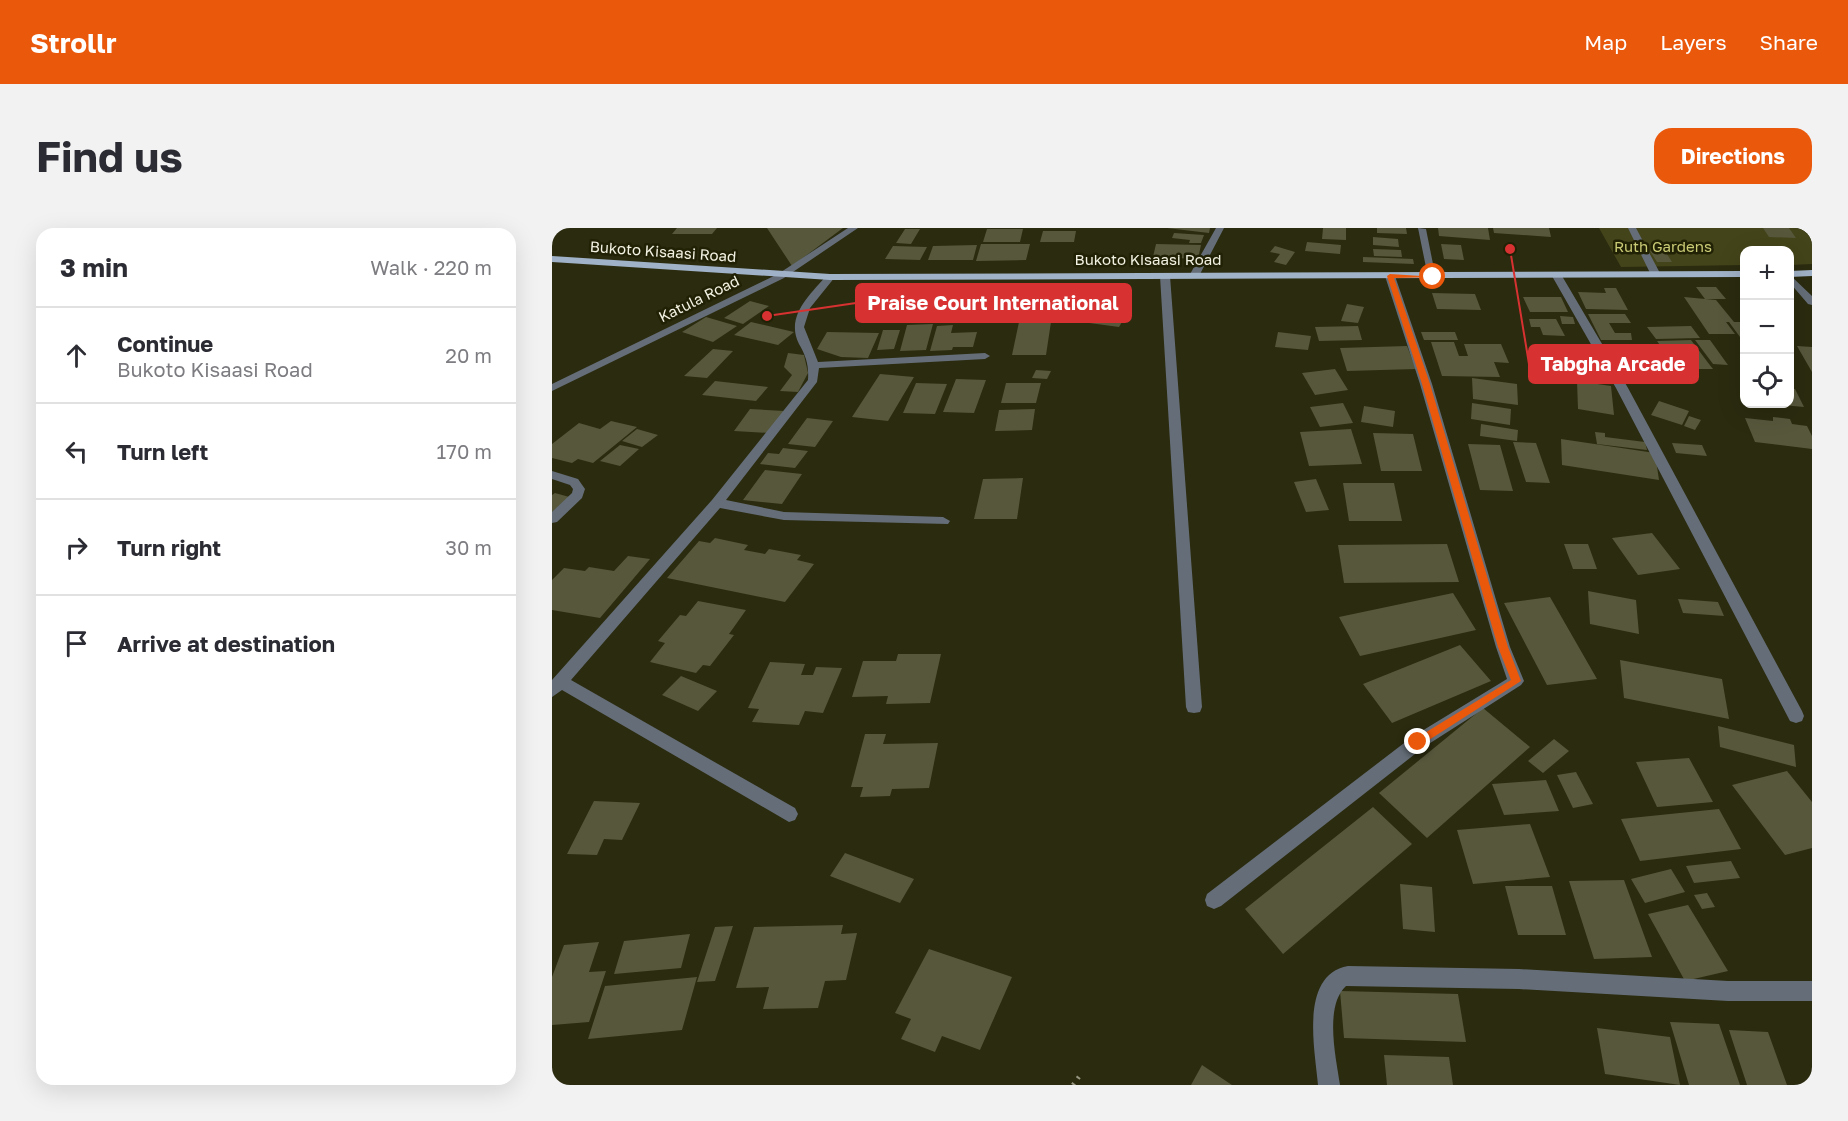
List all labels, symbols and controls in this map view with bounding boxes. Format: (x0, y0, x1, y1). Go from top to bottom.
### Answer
text: Strollr (30, 26, 117, 59)
text: Map (1584, 29, 1627, 55)
text: Layers (1660, 29, 1727, 55)
text: Share (1760, 29, 1818, 55)
button: Directions (1654, 128, 1812, 184)
text: Find us (36, 131, 183, 181)
street label: Bukoto Kisaasi Road (589, 237, 737, 265)
park label: Ruth Gardens (1614, 237, 1712, 255)
map controls (1740, 246, 1794, 408)
button: + (1740, 246, 1794, 300)
street label: Bukoto Kisaasi Road (1075, 250, 1221, 268)
text: 3 min (60, 252, 128, 283)
text: Walk · 220 m (370, 255, 492, 279)
route start (1419, 263, 1445, 289)
street label: Katula Road (655, 271, 742, 325)
callout: Praise Court International (856, 284, 1131, 322)
text: Praise Court International (867, 290, 1119, 314)
button: − (1740, 300, 1794, 354)
text: Continue (117, 330, 213, 357)
icon: ahead (60, 339, 93, 372)
text: 20 m (445, 343, 492, 367)
callout: Tabgha Arcade (1529, 345, 1698, 383)
text: Tabgha Arcade (1540, 351, 1686, 375)
button: locate (1740, 354, 1794, 408)
text: Bukoto Kisaasi Road (117, 357, 313, 381)
icon: left (60, 435, 93, 468)
text: Turn left (117, 438, 208, 465)
text: 170 m (437, 439, 492, 463)
icon: right (60, 531, 93, 564)
text: Turn right (117, 534, 221, 561)
text: 30 m (445, 535, 492, 559)
icon: arrive (60, 627, 93, 660)
text: Arrive at destination (117, 630, 335, 657)
route end (1404, 728, 1430, 754)

